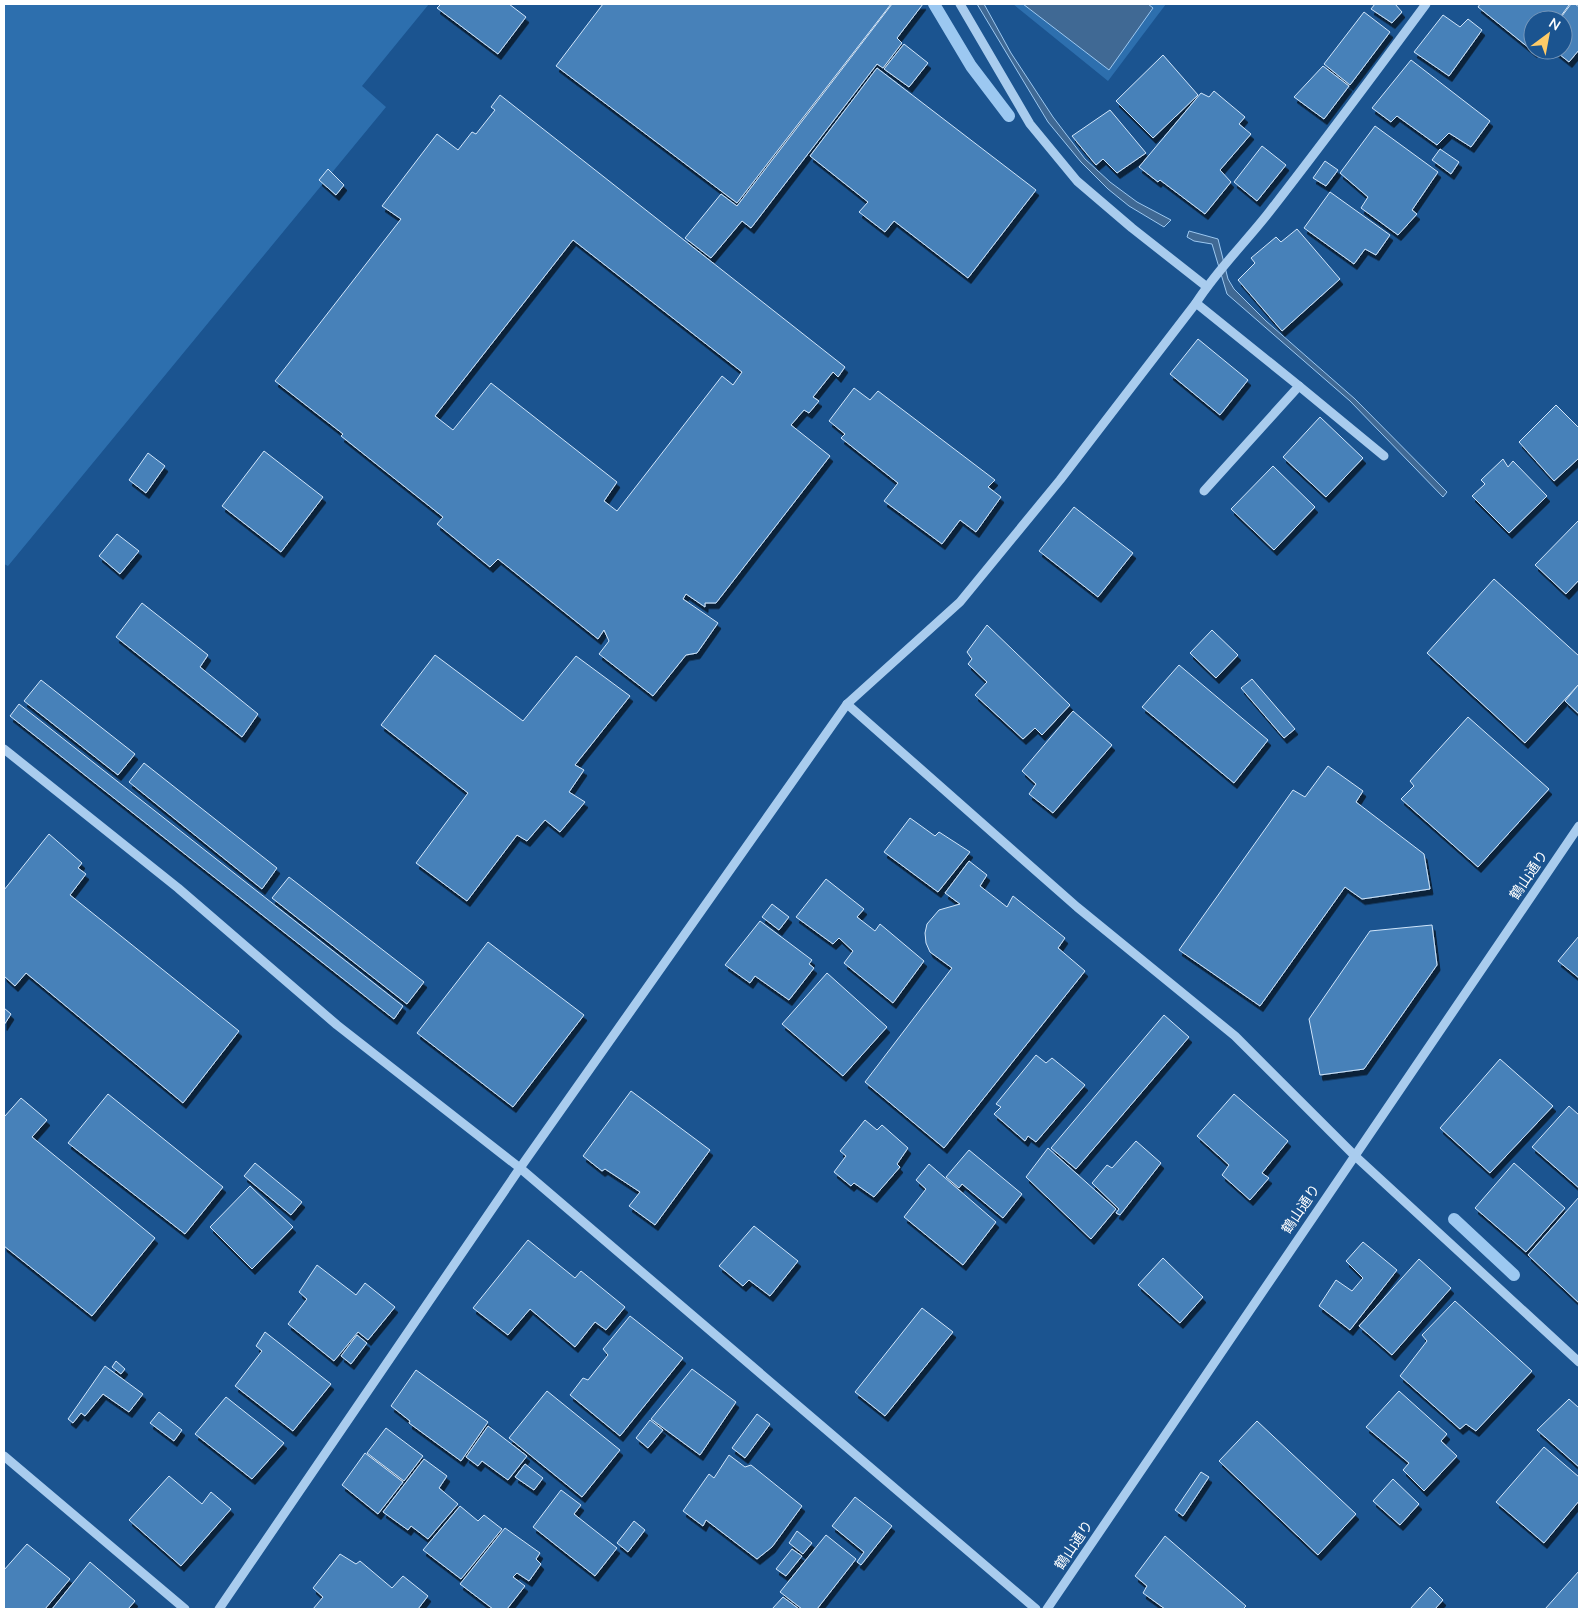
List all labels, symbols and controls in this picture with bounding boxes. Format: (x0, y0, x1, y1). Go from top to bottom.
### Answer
north arrow (1523, 10, 1573, 60)
text: N (1545, 14, 1564, 35)
street label: 鶴山通り (1505, 846, 1553, 904)
street label: 鶴山通り (1277, 1180, 1325, 1238)
street label: 鶴山通り (1050, 1516, 1098, 1574)

